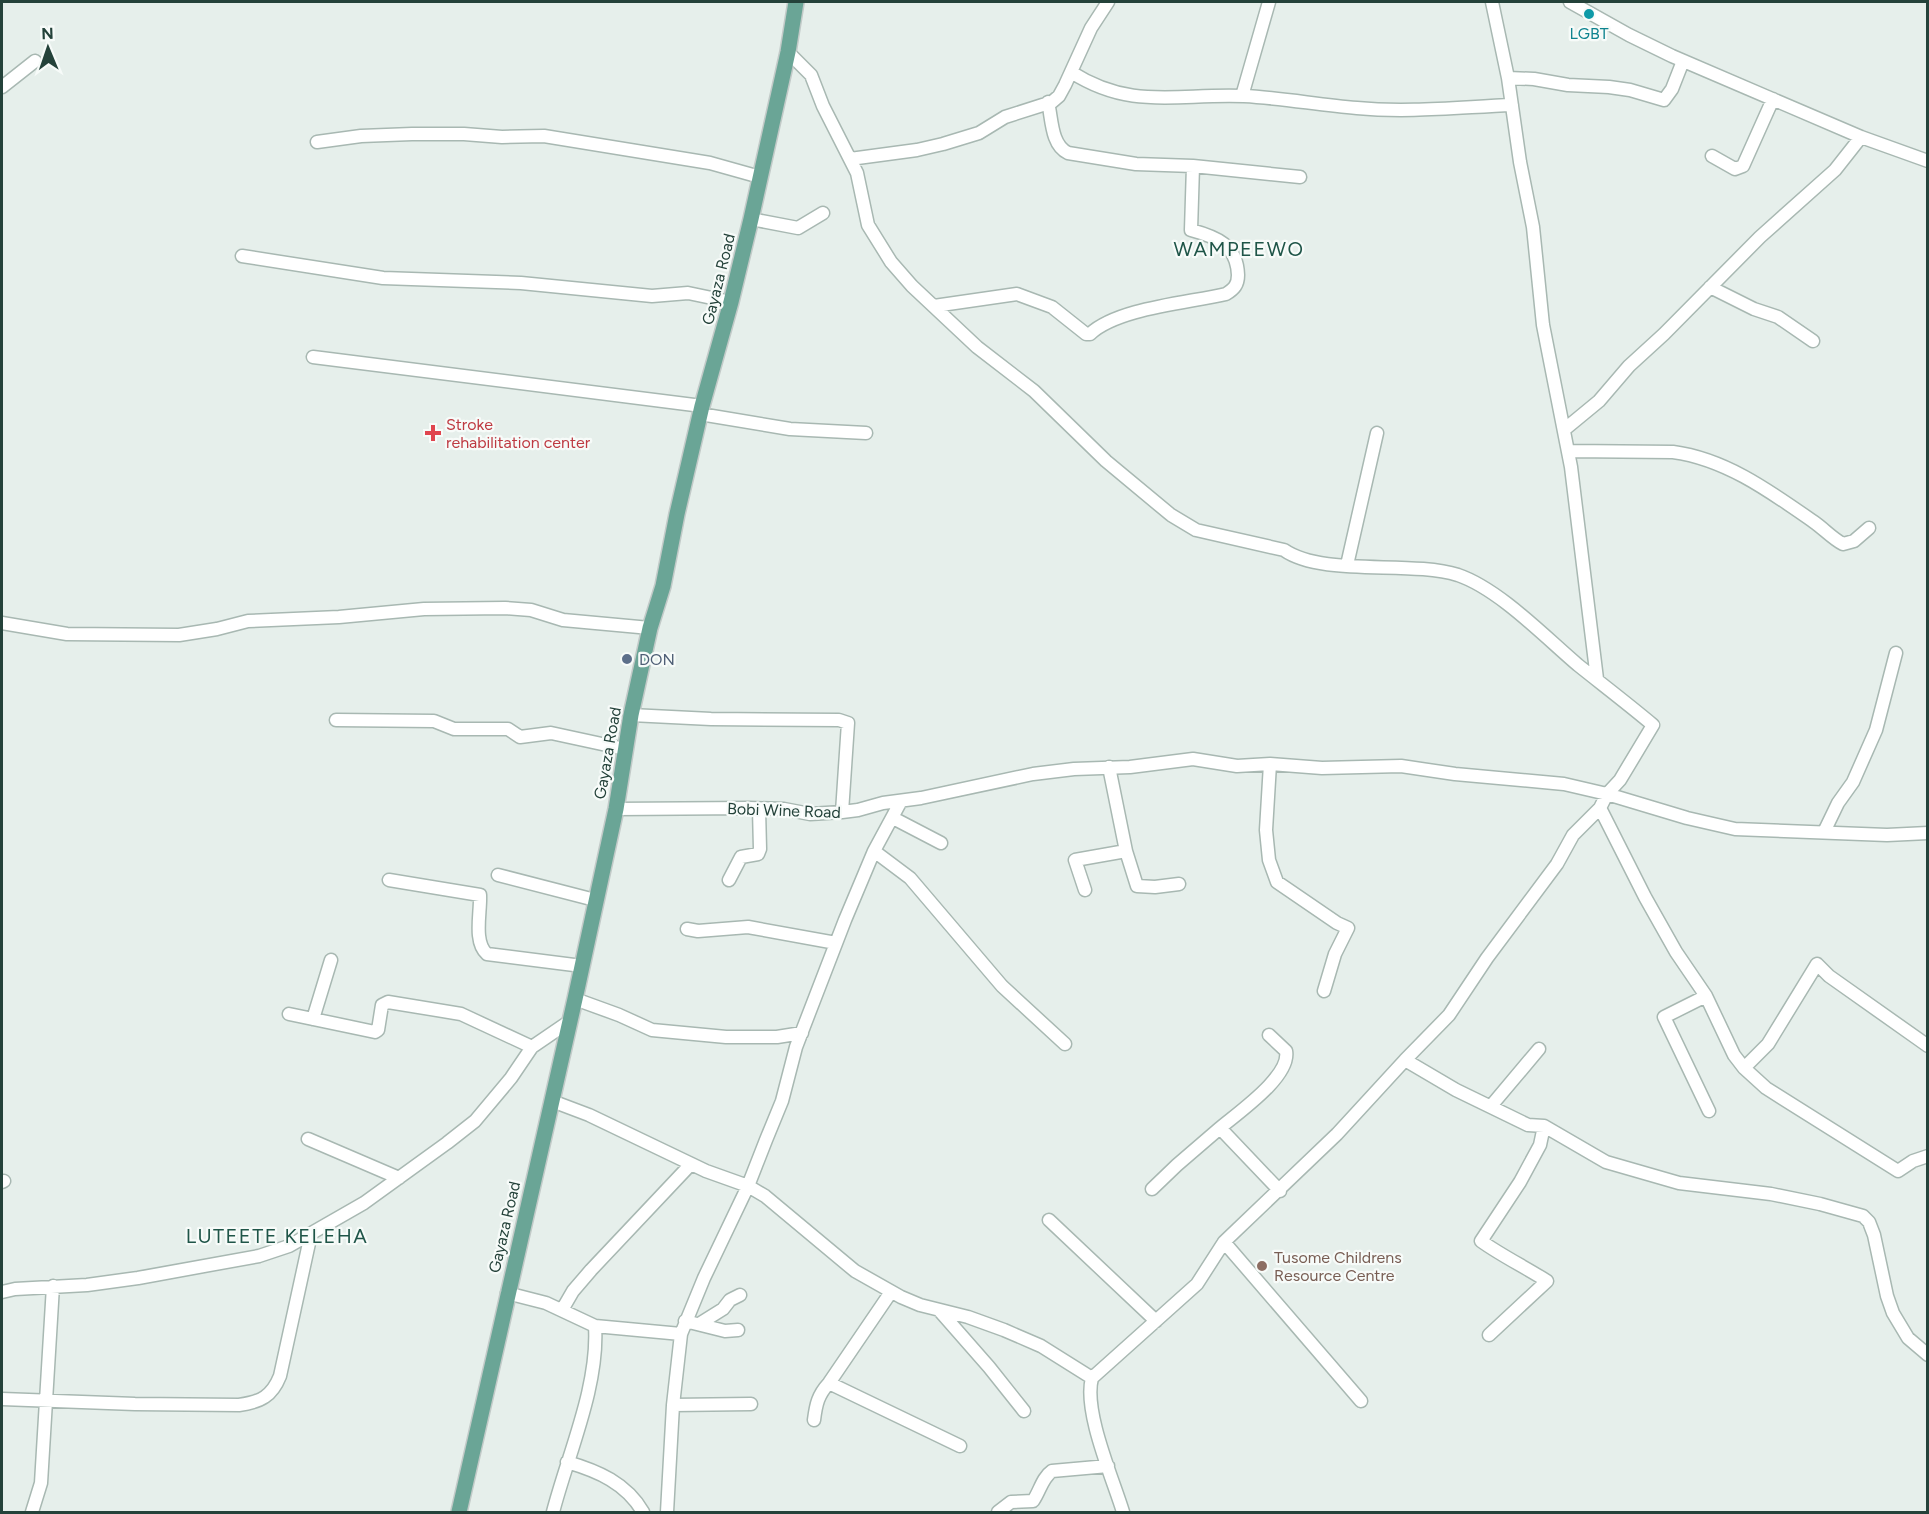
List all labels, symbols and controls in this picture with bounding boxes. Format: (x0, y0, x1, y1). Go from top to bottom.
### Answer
marker: LGBT (1582, 7, 1596, 21)
north arrow (18, 18, 78, 78)
text: N (41, 24, 54, 43)
place label: LGBT (1569, 24, 1609, 43)
street label: Gayaza Road (698, 232, 739, 327)
district label: WAMPEEWO (1174, 237, 1304, 261)
place label: Stroke rehabilitation center (446, 415, 591, 452)
marker: Stroke rehabilitation center (424, 424, 442, 442)
place label: DON (639, 650, 675, 669)
marker: DON (620, 652, 634, 666)
street label: Gayaza Road (590, 705, 625, 801)
street label: Bobi Wine Road (727, 799, 841, 822)
street label: Gayaza Road (485, 1179, 524, 1275)
district label: LUTEETE KELEHA (186, 1224, 368, 1248)
place label: Tusome Childrens Resource Centre (1274, 1248, 1402, 1285)
marker: Tusome Childrens Resource Centre (1255, 1259, 1269, 1273)

